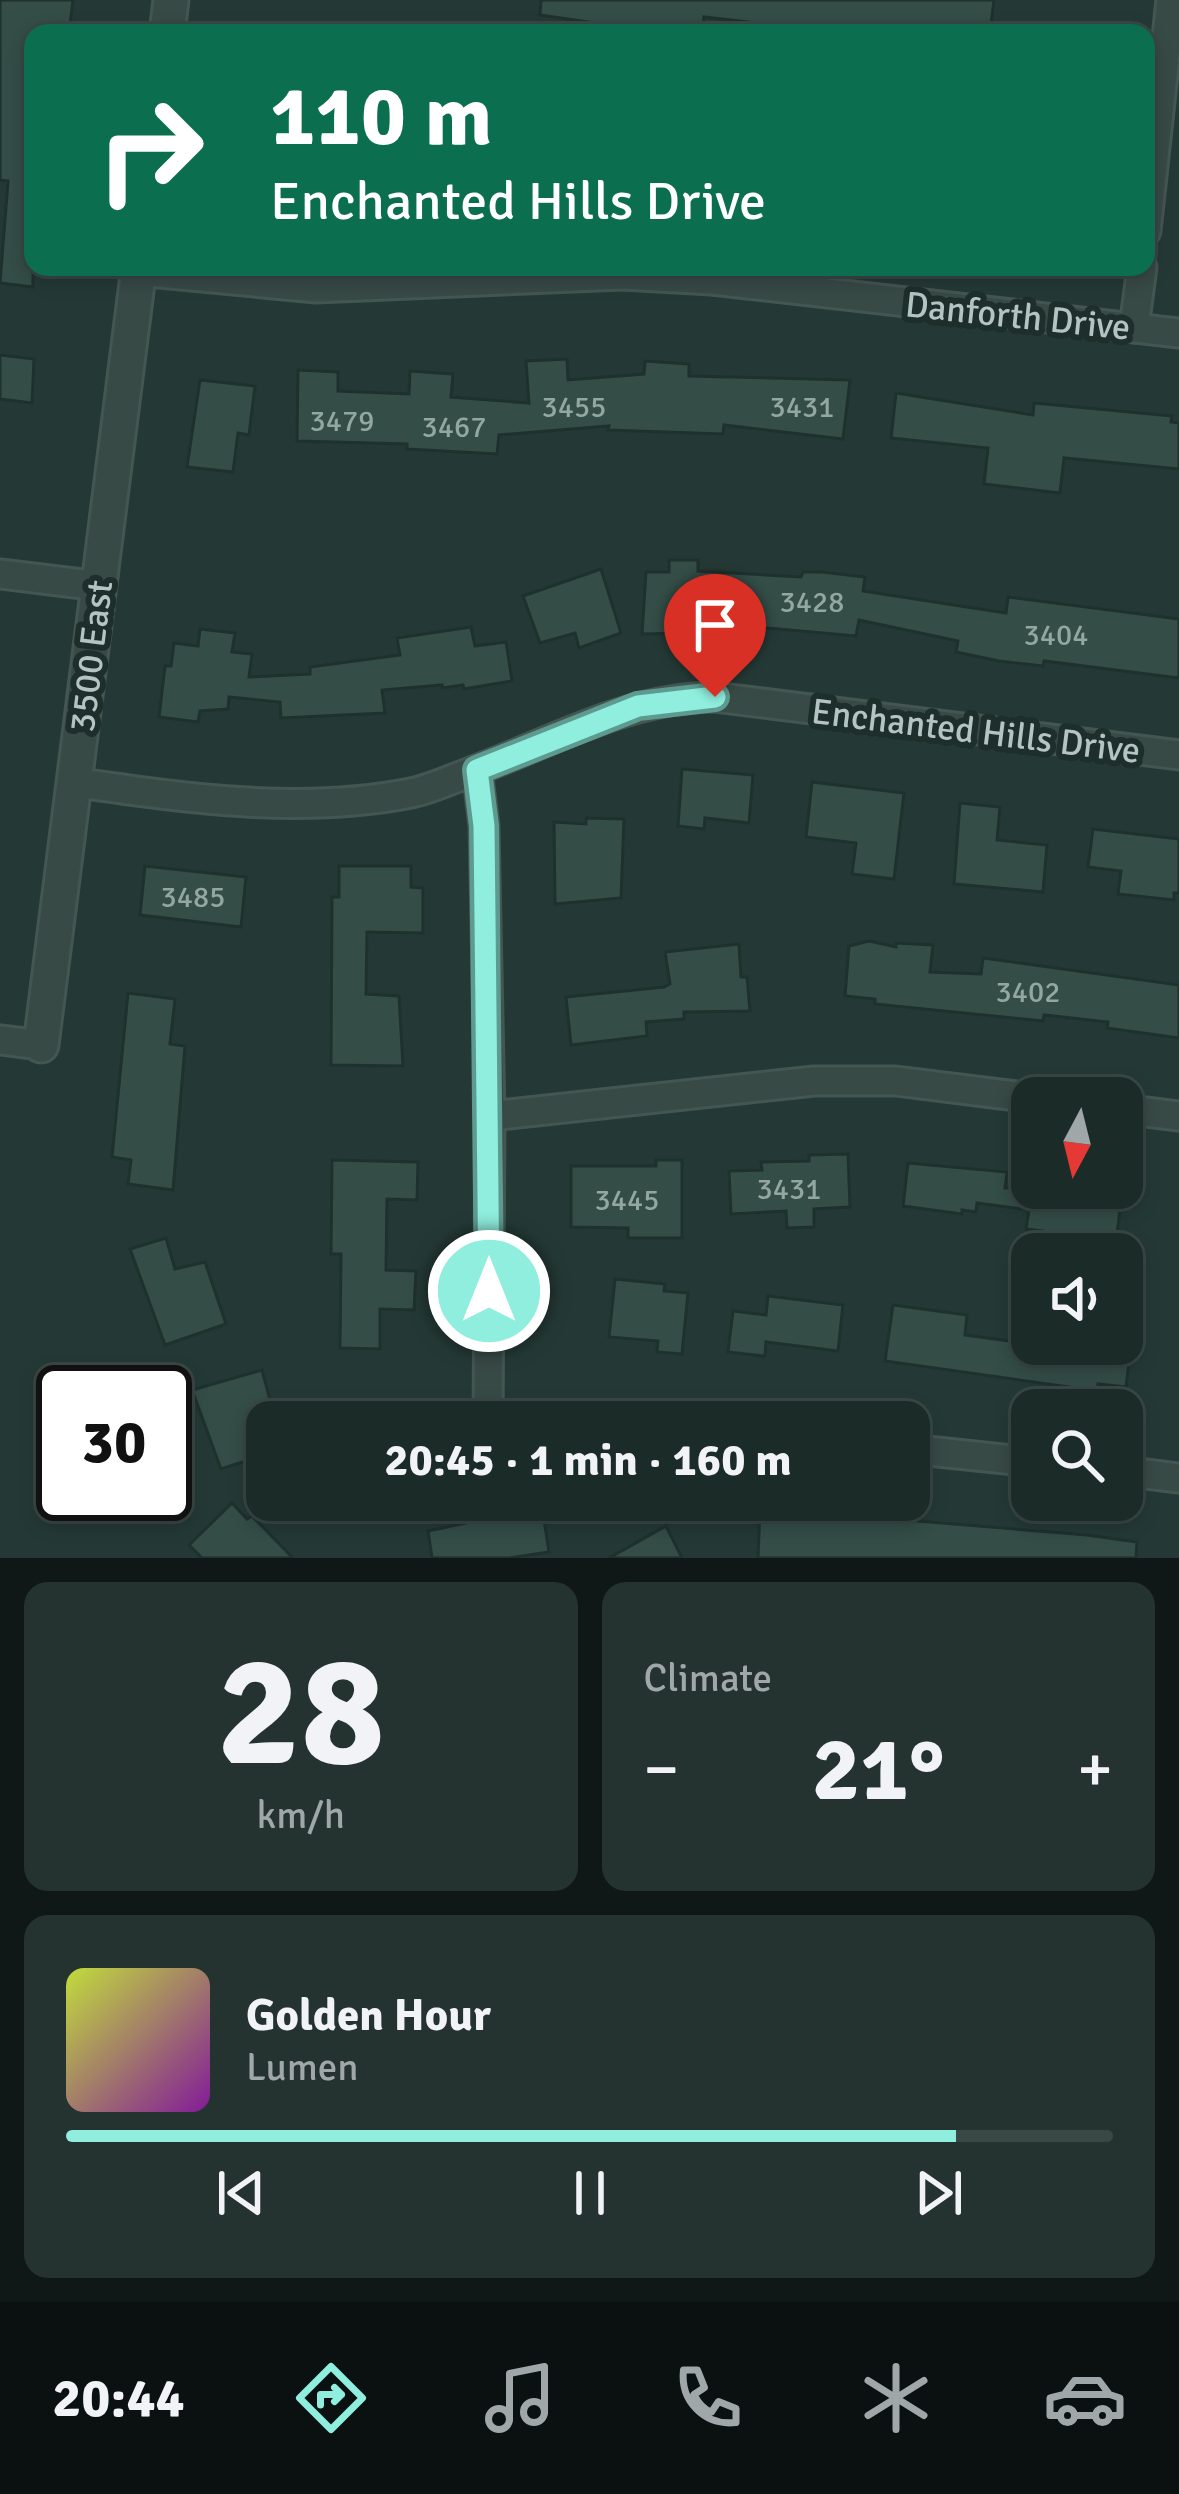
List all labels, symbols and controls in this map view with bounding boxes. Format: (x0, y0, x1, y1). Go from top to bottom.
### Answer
text: 110 m (270, 65, 492, 169)
icon: right (72, 72, 228, 228)
text: Enchanted Hills Drive (270, 168, 766, 235)
street label: Danforth Drive (903, 282, 1133, 351)
house number: 3455 (542, 389, 606, 426)
house number: 3431 (770, 389, 834, 426)
house number: 3479 (310, 403, 374, 440)
house number: 3467 (422, 409, 486, 446)
pin (664, 574, 766, 697)
street label: 3500 East (60, 578, 123, 735)
house number: 3428 (780, 584, 844, 621)
icon: arrive (682, 592, 748, 658)
house number: 3404 (1024, 617, 1088, 654)
street label: Enchanted Hills Drive (809, 689, 1143, 774)
house number: 3485 (161, 879, 225, 916)
house number: 3402 (996, 974, 1060, 1011)
north arrow (1011, 1077, 1143, 1209)
map controls (1011, 1077, 1143, 1521)
house number: 3431 (757, 1171, 821, 1208)
house number: 3445 (595, 1182, 659, 1219)
position arrow (426, 1228, 552, 1354)
button: sound (1011, 1233, 1143, 1365)
speed limit sign: 30 (36, 1365, 192, 1521)
button: search (1011, 1389, 1143, 1521)
text: 20:45 · 1 min · 160 m (384, 1433, 792, 1488)
text: 28 (217, 1616, 385, 1809)
text: Climate (644, 1654, 772, 1702)
text: 21° (812, 1714, 945, 1825)
text: − (644, 1729, 679, 1810)
text: + (1077, 1729, 1113, 1810)
text: km/h (257, 1791, 345, 1839)
text: Golden Hour (246, 1988, 491, 2043)
text: Lumen (246, 2043, 359, 2091)
icon: previous (208, 2160, 274, 2226)
icon: pause (557, 2160, 623, 2226)
icon: next (906, 2160, 972, 2226)
icon: directions (289, 2356, 373, 2440)
icon: music (478, 2356, 562, 2440)
icon: phone (666, 2356, 750, 2440)
icon: climate (854, 2356, 938, 2440)
icon: car (1043, 2356, 1127, 2440)
text: 20:44 (52, 2365, 185, 2432)

